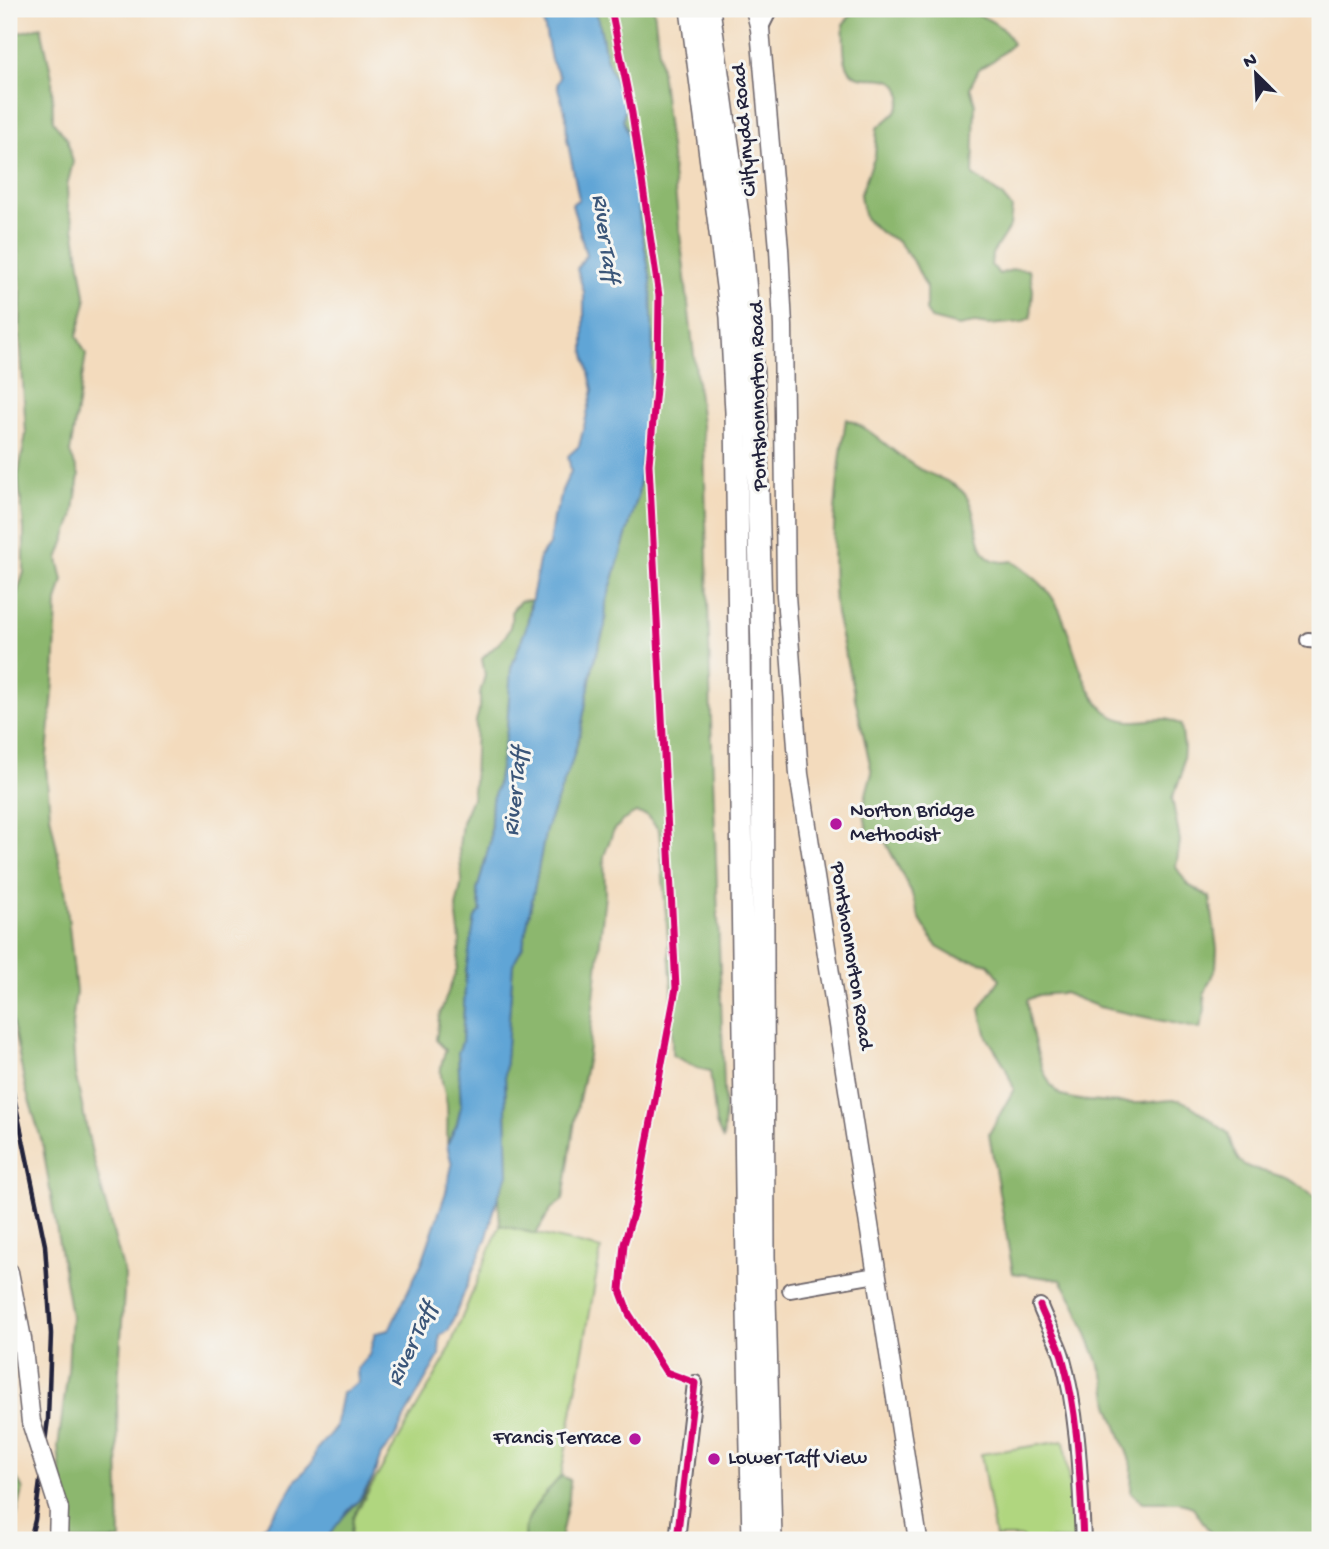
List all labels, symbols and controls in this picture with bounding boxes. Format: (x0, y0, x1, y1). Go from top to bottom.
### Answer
north arrow (1220, 38, 1290, 108)
text: N (1240, 49, 1261, 75)
street label: Cilfynydd Road (728, 61, 764, 197)
water label: River Taff (584, 192, 624, 288)
street label: Pontshonnorton Road (746, 299, 774, 492)
water label: River Taff (499, 743, 535, 837)
place label: Norton Bridge Methodist (850, 800, 975, 849)
marker: Norton Bridge Methodist (828, 816, 844, 832)
street label: Pontshonnorton Road (823, 859, 877, 1053)
water label: River Taff (382, 1296, 446, 1391)
place label: Francis Terrace (492, 1427, 622, 1452)
marker: Francis Terrace (627, 1431, 643, 1447)
place label: Lower Taff View (728, 1447, 868, 1472)
marker: Lower Taff View (706, 1451, 722, 1467)

